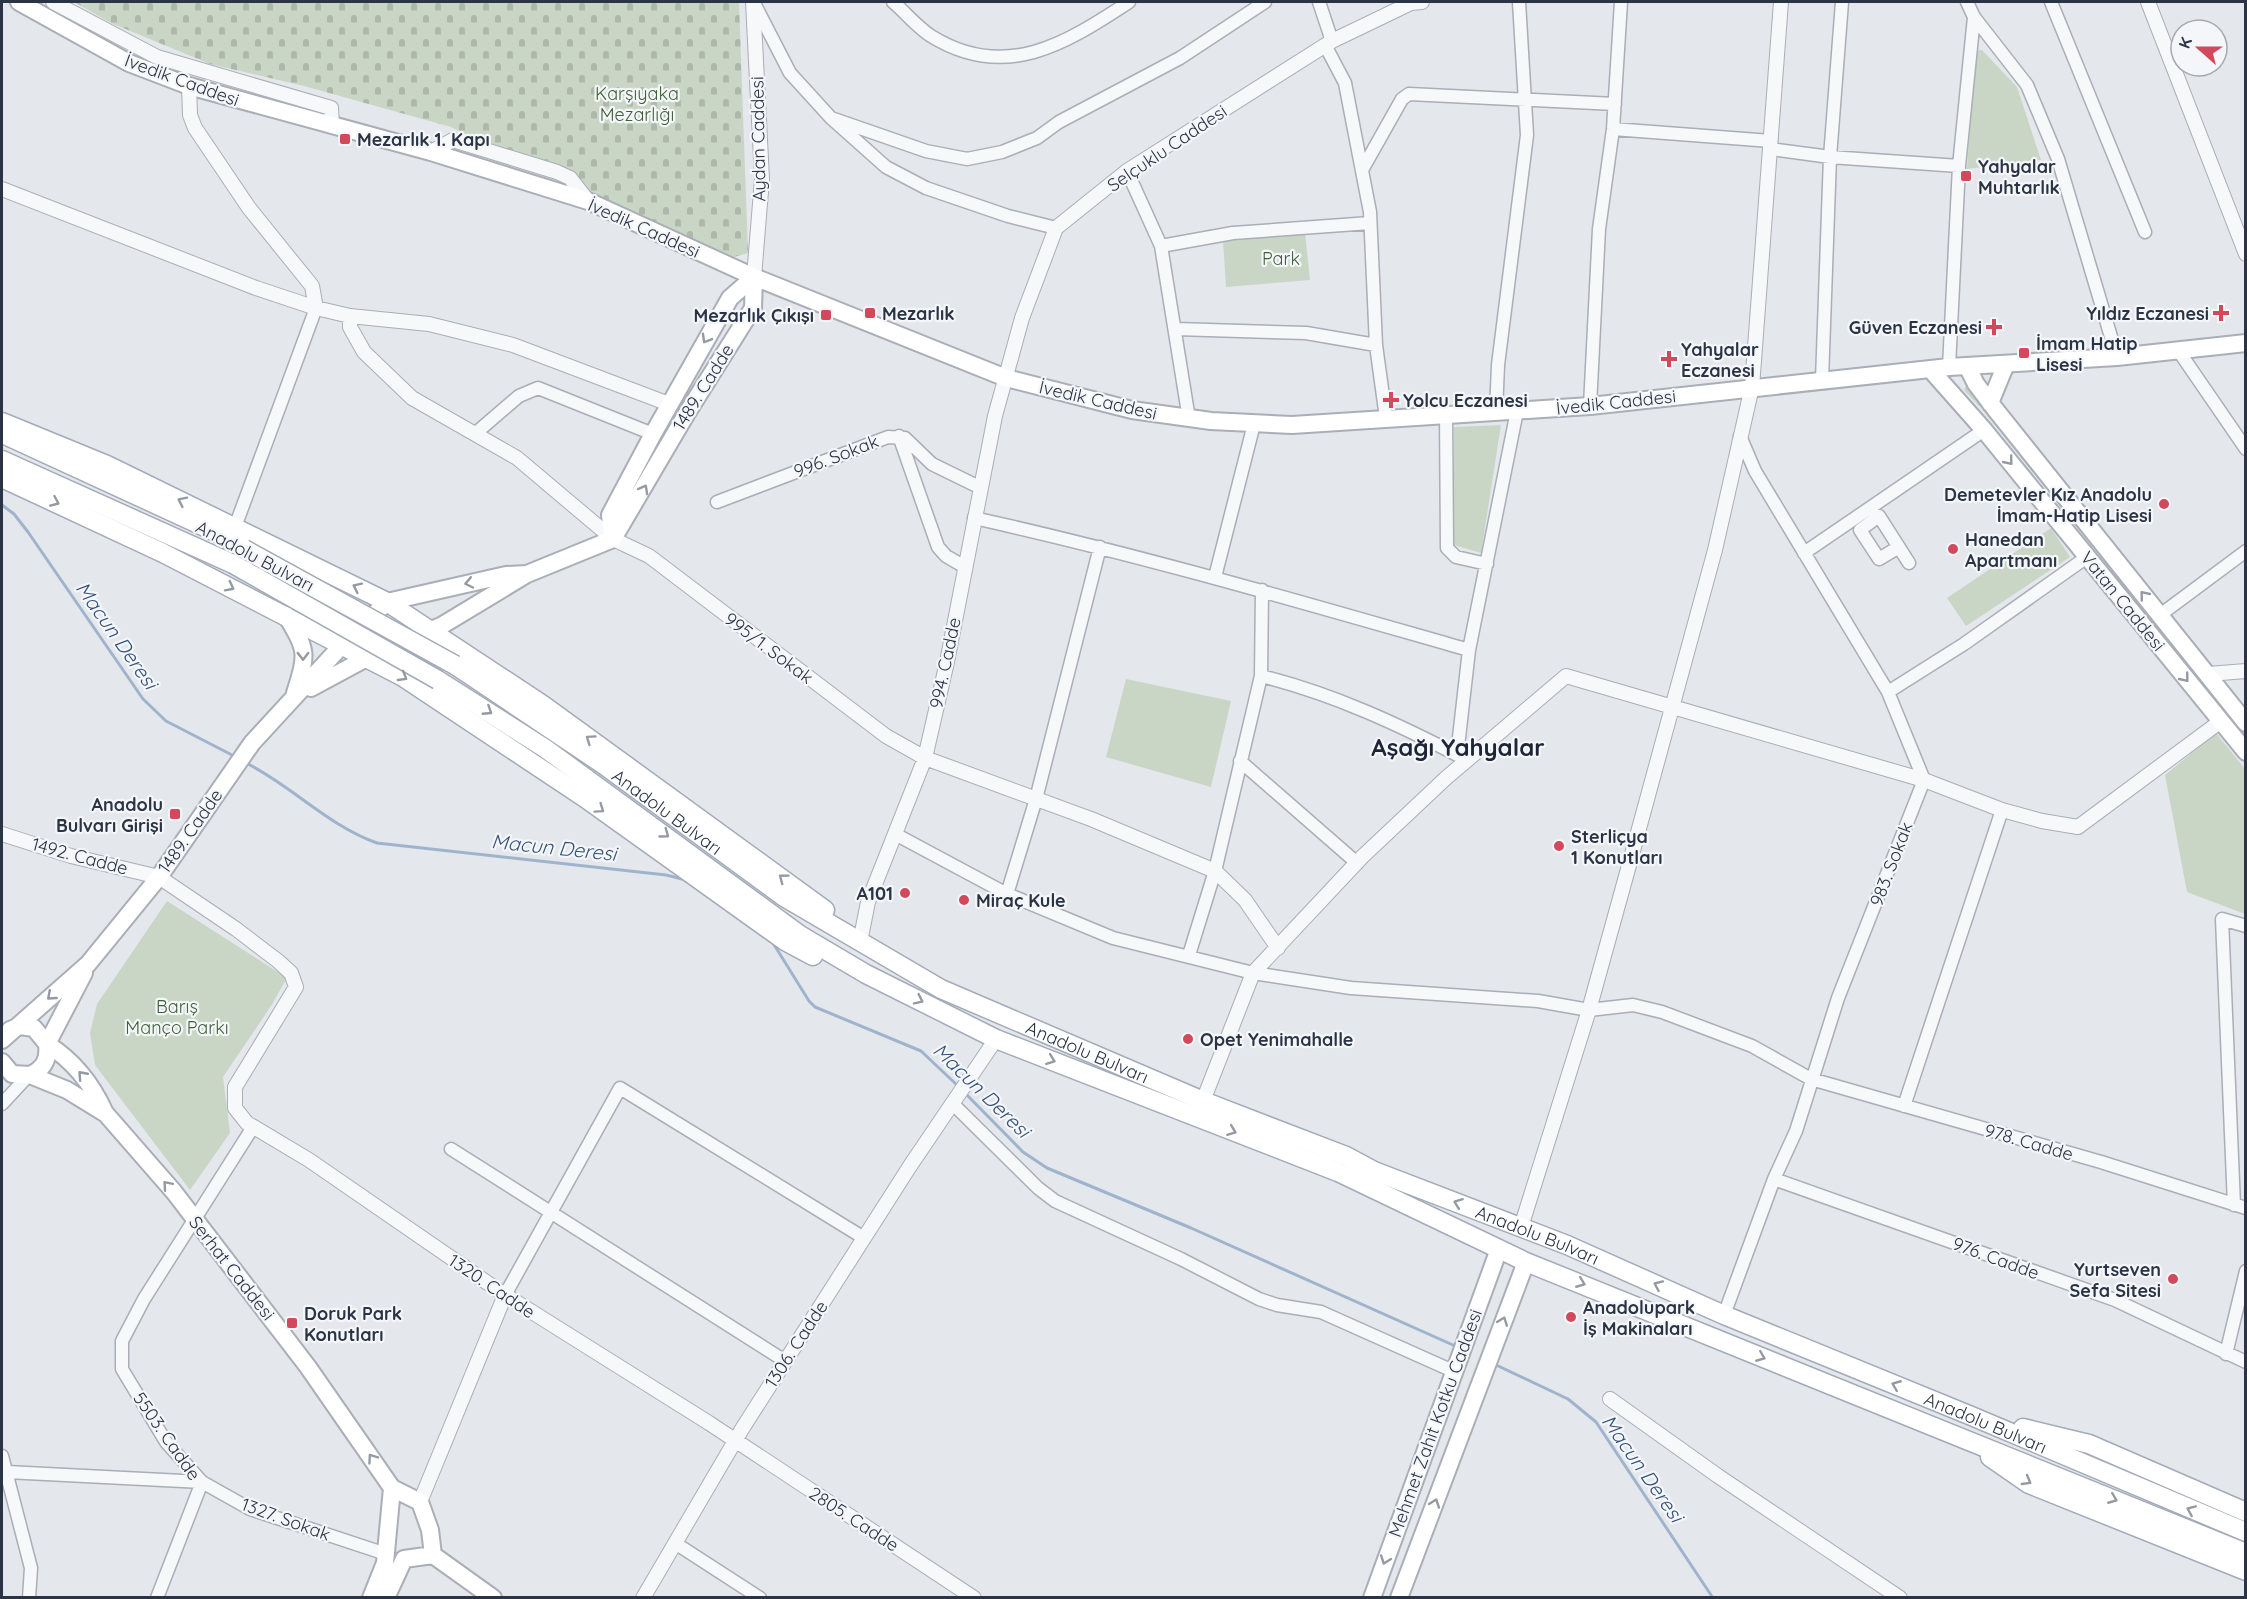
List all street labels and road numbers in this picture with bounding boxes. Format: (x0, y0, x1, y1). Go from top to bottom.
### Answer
street label: İvedik Caddesi (122, 49, 242, 111)
street label: Aydan Caddesi (745, 76, 771, 202)
street label: Selçuklu Caddesi (1103, 99, 1231, 197)
street label: İvedik Caddesi (584, 193, 704, 263)
street label: 1489. Cadde (667, 339, 739, 435)
street label: İvedik Caddesi (1037, 375, 1159, 425)
street label: İvedik Caddesi (1555, 384, 1677, 420)
street label: 996. Sokak (790, 429, 882, 483)
street label: Anadolu Bulvarı (192, 515, 318, 597)
street label: Vatan Caddesi (2076, 546, 2170, 656)
street label: 995/1. Sokak (720, 607, 818, 689)
street label: 994. Cadde (924, 615, 966, 711)
street label: Anadolu Bulvarı (608, 763, 727, 859)
street label: 1489. Cadde (153, 784, 227, 878)
street label: 983. Sokak (1864, 819, 1918, 909)
street label: 1492. Cadde (30, 832, 130, 880)
street label: Anadolu Bulvarı (1023, 1015, 1152, 1088)
street label: 978. Cadde (1982, 1118, 2076, 1166)
street label: Anadolu Bulvarı (1473, 1200, 1603, 1269)
street label: Serhat Caddesi (184, 1211, 280, 1325)
street label: 976. Cadde (1949, 1232, 2043, 1284)
street label: 1320. Cadde (444, 1249, 540, 1323)
street label: 1306. Cadde (759, 1296, 833, 1392)
street label: Mehmet Zahit Kotku Caddesi (1383, 1306, 1487, 1540)
street label: 5503. Cadde (128, 1387, 206, 1485)
street label: Anadolu Bulvarı (1921, 1387, 2051, 1458)
street label: 2805. Cadde (805, 1481, 903, 1557)
street label: 1327. Sokak (238, 1492, 334, 1546)

